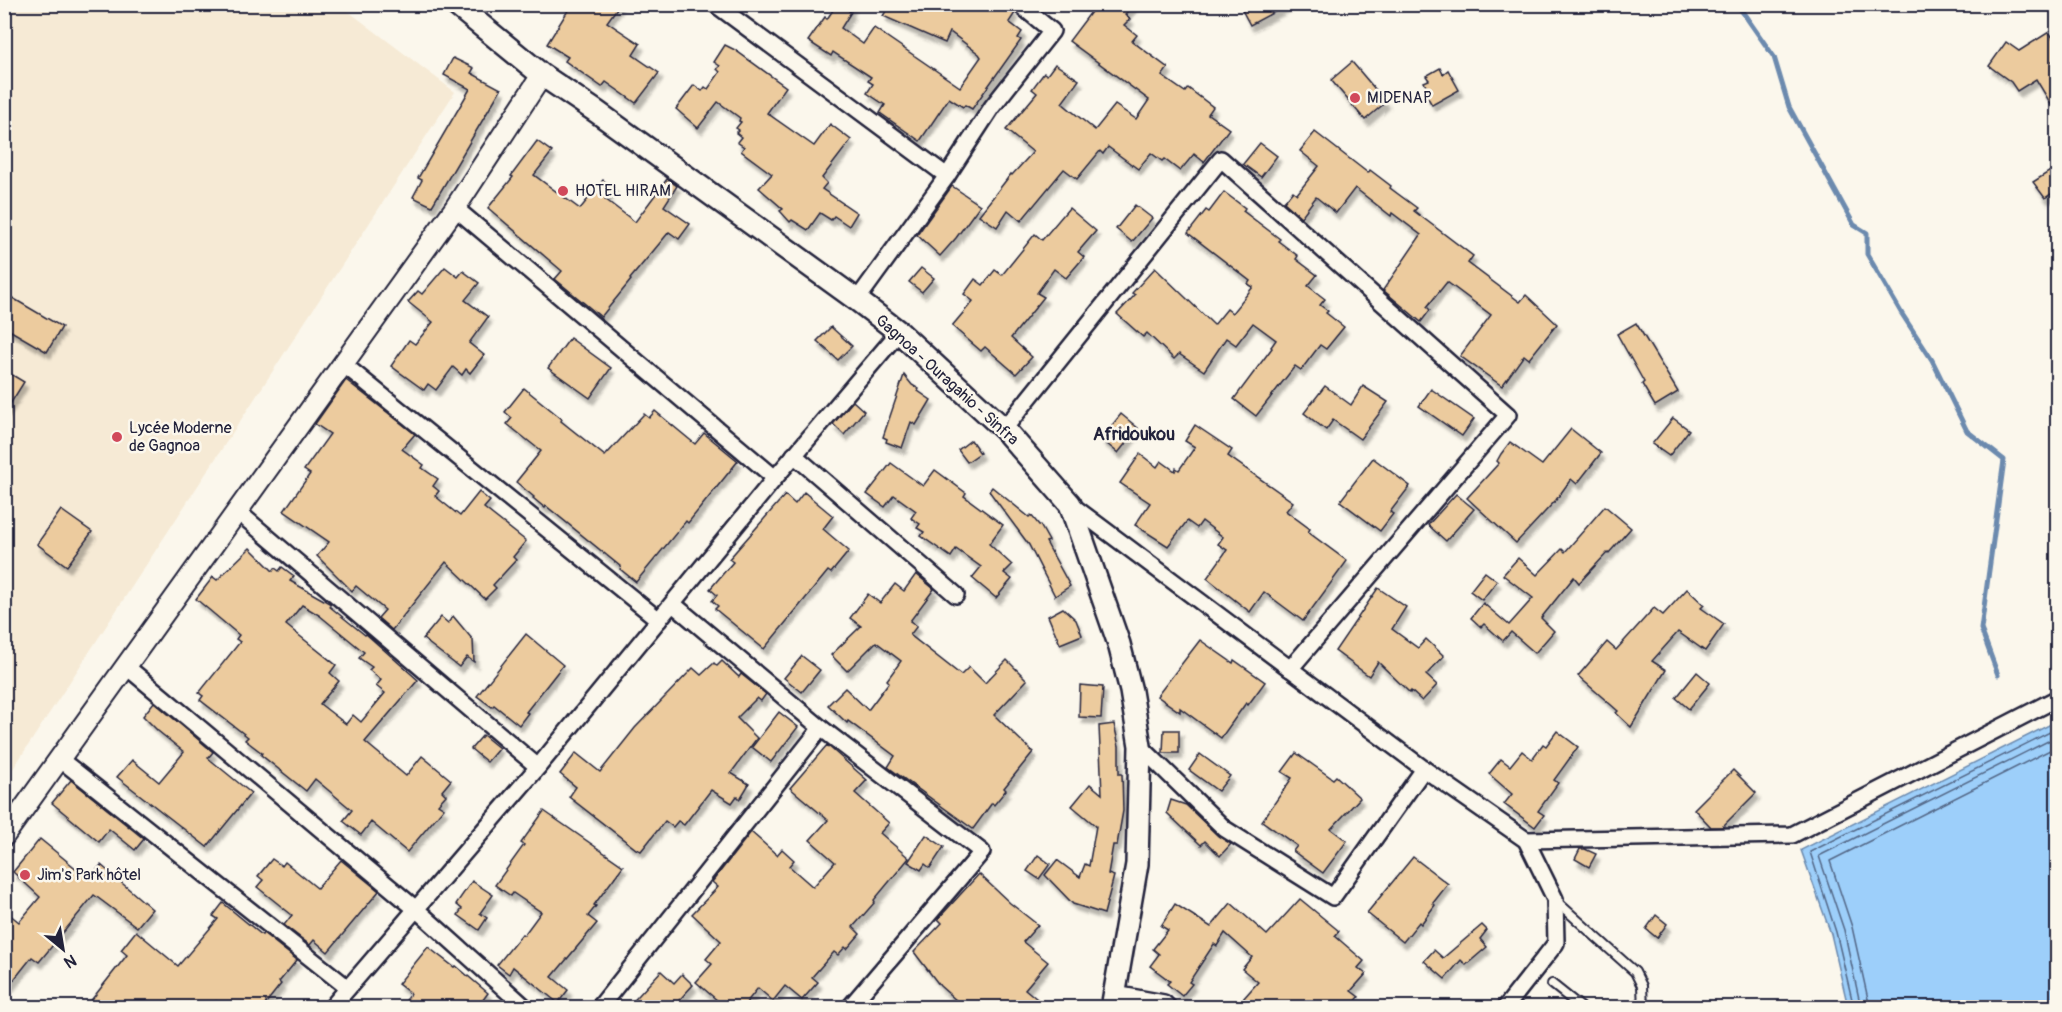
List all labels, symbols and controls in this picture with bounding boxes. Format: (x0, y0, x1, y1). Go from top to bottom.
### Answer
place label: MIDENAP (1367, 88, 1432, 108)
marker: MIDENAP (1348, 91, 1362, 105)
place label: HOTEL HIRAM (575, 181, 671, 201)
marker: HOTEL HIRAM (556, 184, 570, 198)
street label: Gagnoa - Ouragahio - Sinfra (871, 310, 1023, 450)
place label: Lycée Moderne de Gagnoa (129, 418, 232, 456)
district label: Afridoukou (1093, 423, 1175, 446)
marker: Lycée Moderne de Gagnoa (110, 430, 124, 444)
place label: Jim's Park hôtel (37, 865, 141, 885)
marker: Jim's Park hôtel (18, 868, 32, 882)
north arrow (33, 919, 93, 979)
text: N (60, 950, 80, 973)

